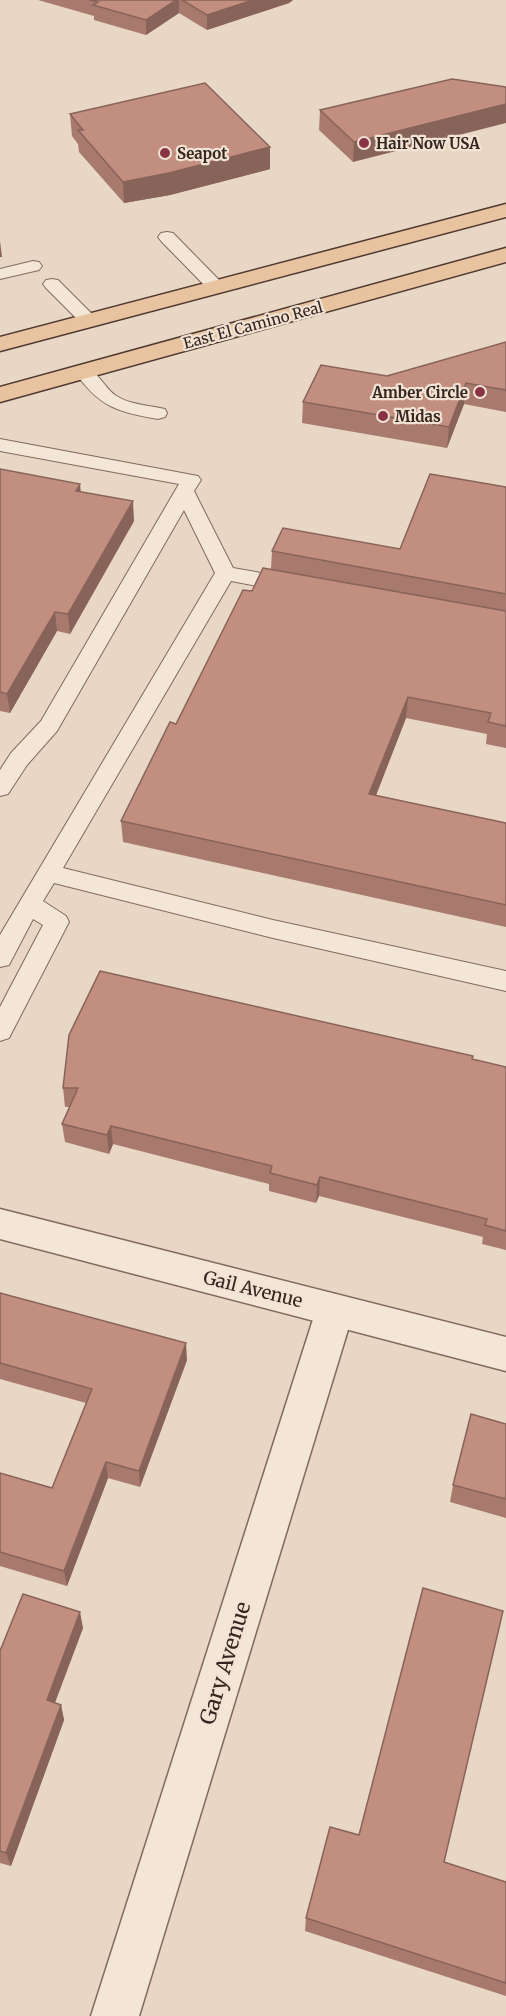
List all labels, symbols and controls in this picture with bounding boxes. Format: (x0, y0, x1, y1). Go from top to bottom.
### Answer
place label: Hair Now USA (376, 134, 480, 153)
marker: Hair Now USA (357, 136, 371, 150)
place label: Seapot (177, 144, 227, 163)
marker: Seapot (158, 146, 172, 160)
street label: East El Camino Real (181, 297, 325, 353)
place label: Amber Circle (371, 383, 468, 402)
marker: Amber Circle (473, 385, 487, 399)
place label: Midas (395, 407, 441, 426)
marker: Midas (376, 409, 390, 423)
street label: Gail Avenue (201, 1266, 305, 1312)
street label: Gary Avenue (194, 1598, 257, 1728)

